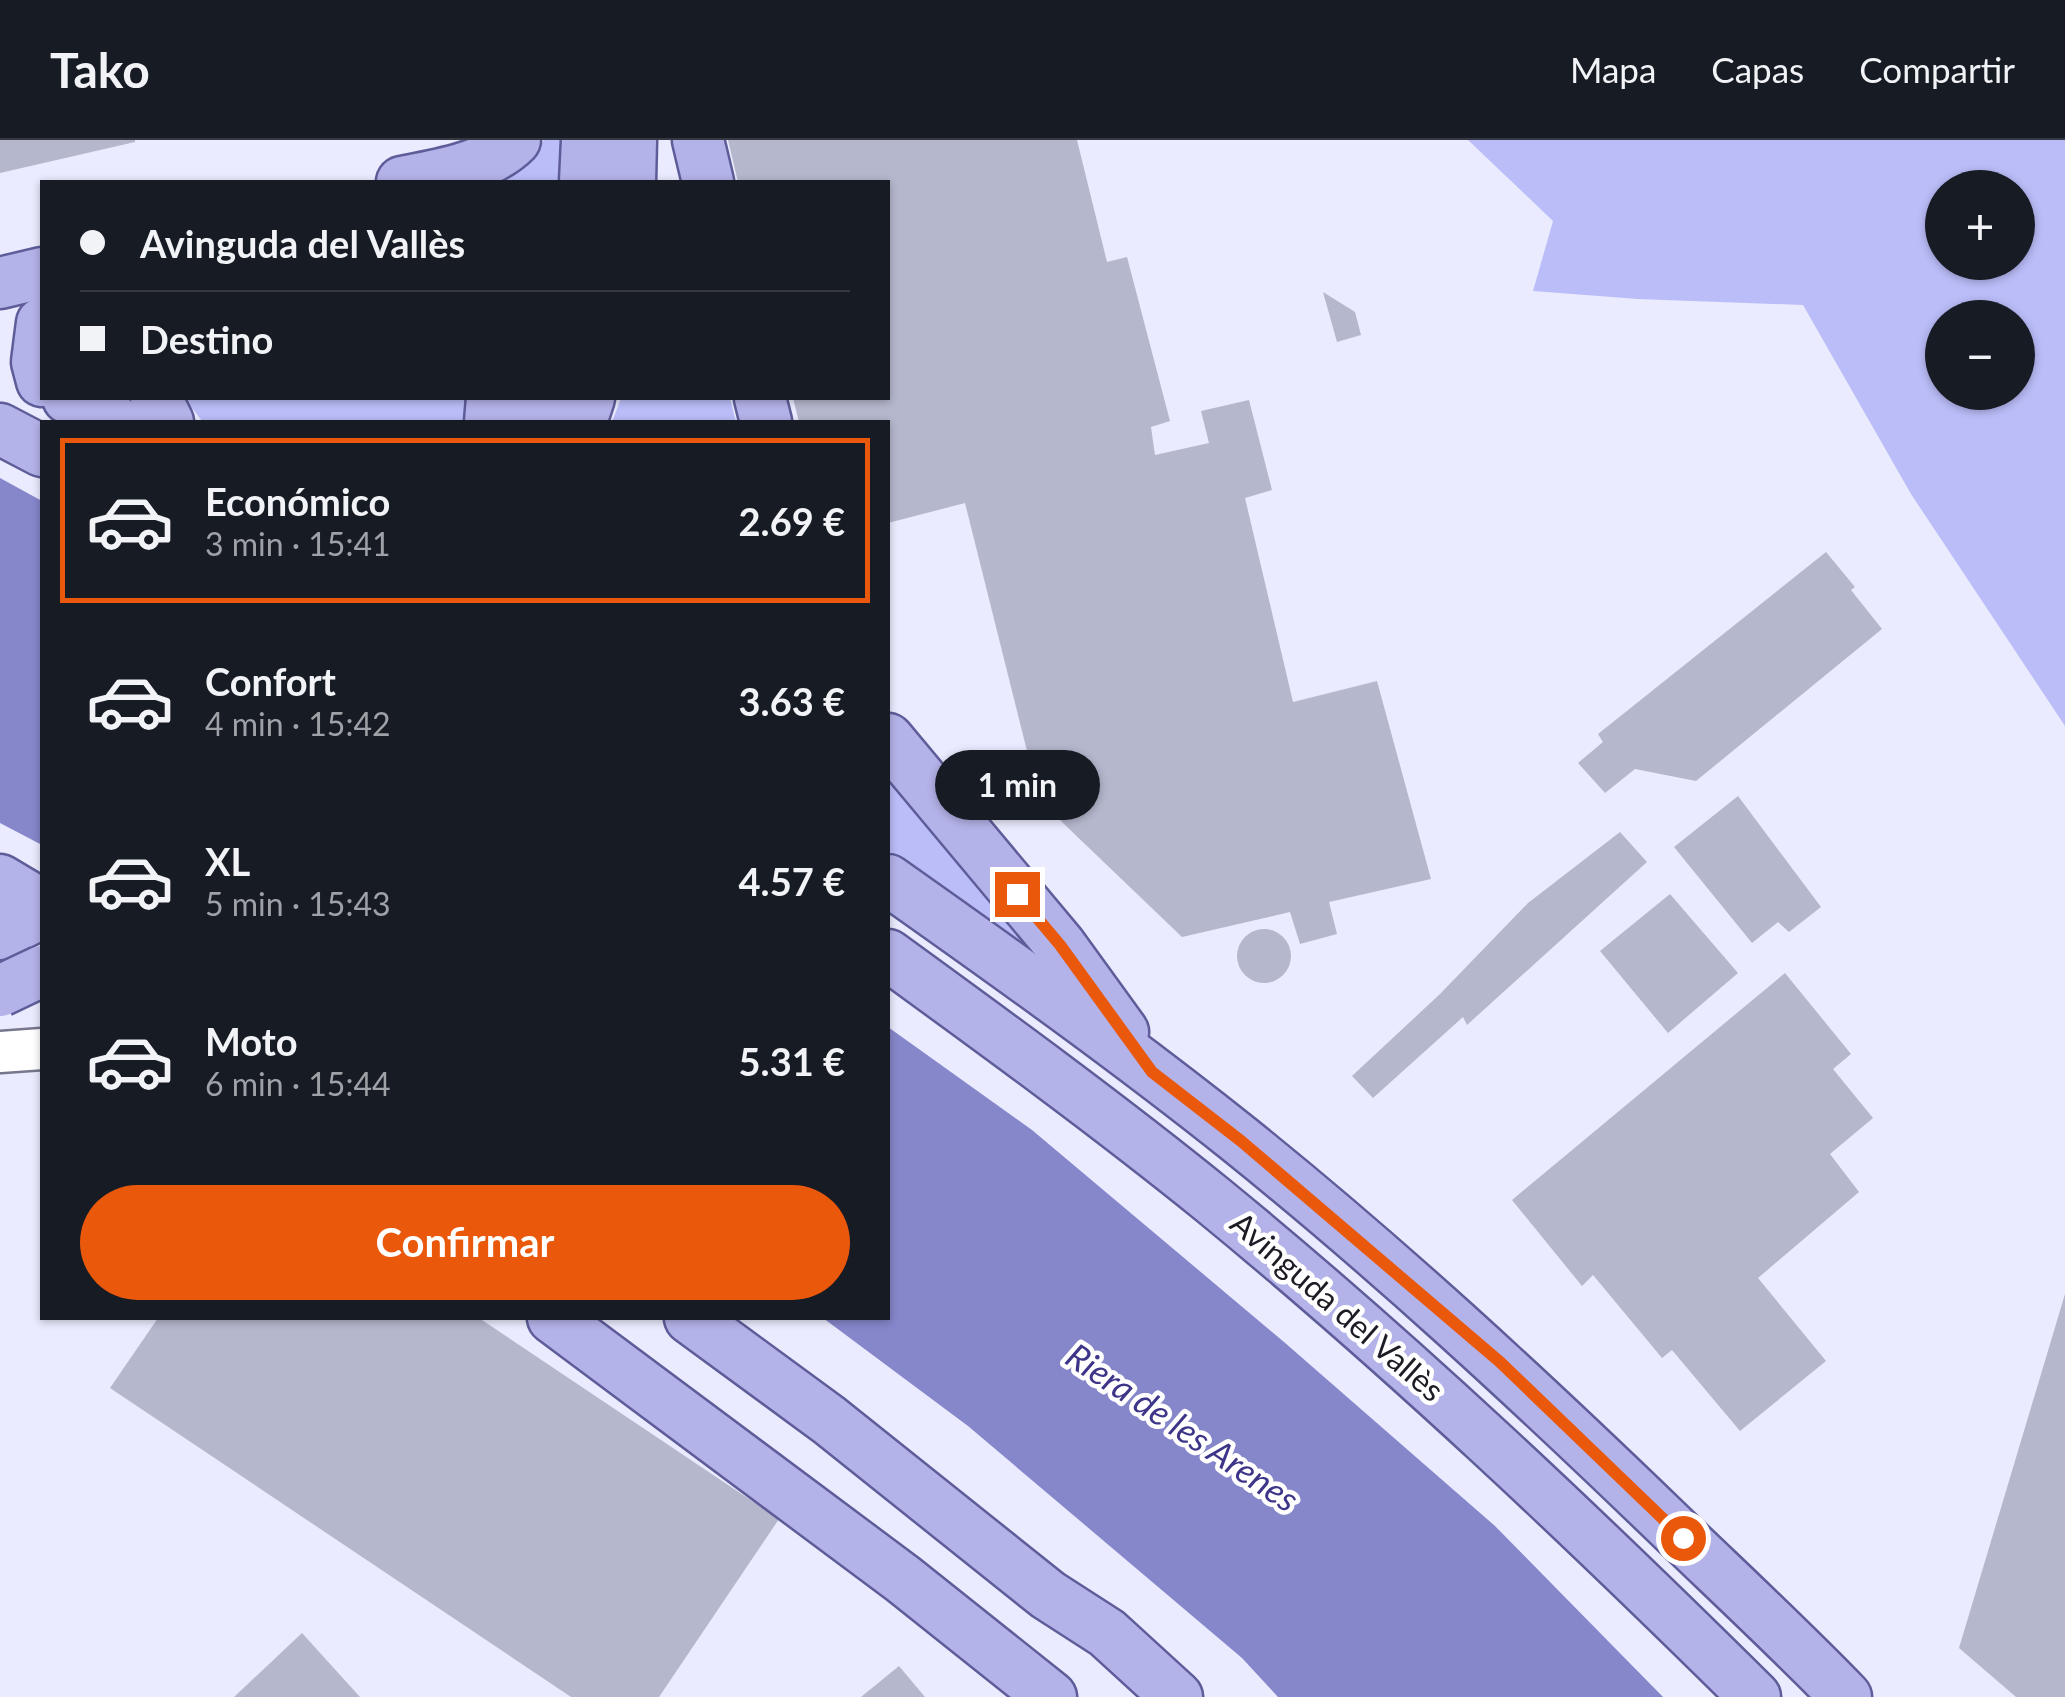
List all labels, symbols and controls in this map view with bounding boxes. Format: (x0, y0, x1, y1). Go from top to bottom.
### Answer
text: Tako (50, 41, 150, 98)
text: Mapa (1570, 48, 1656, 90)
text: Capas (1711, 48, 1804, 90)
text: Compartir (1859, 48, 2015, 90)
map controls (1925, 170, 2035, 410)
button: + (1925, 170, 2035, 280)
text: Avinguda del Vallès (140, 220, 465, 266)
button: − (1925, 300, 2035, 410)
text: Destino (140, 316, 273, 362)
icon: car (85, 476, 175, 566)
text: Económico (205, 478, 390, 524)
text: 2.69 € (739, 498, 845, 544)
text: 3 min · 15:41 (205, 524, 391, 563)
icon: car (85, 656, 175, 746)
text: Confort (205, 658, 336, 704)
text: 3.63 € (739, 678, 845, 724)
text: 4 min · 15:42 (205, 704, 391, 743)
callout: 1 min (934, 749, 1100, 819)
text: 1 min (978, 765, 1057, 804)
icon: car (85, 836, 175, 926)
text: XL (205, 838, 250, 884)
text: 4.57 € (739, 858, 845, 904)
route end (995, 872, 1040, 917)
text: 5 min · 15:43 (205, 884, 391, 923)
icon: car (85, 1016, 175, 1106)
text: Moto (205, 1018, 298, 1064)
text: 5.31 € (739, 1038, 845, 1084)
text: 6 min · 15:44 (205, 1064, 391, 1103)
button: Confirmar (80, 1185, 850, 1300)
street label: Avinguda del Vallès (1224, 1203, 1452, 1409)
water label: Riera de les Arenes (1059, 1333, 1307, 1519)
route start (1661, 1516, 1706, 1561)

